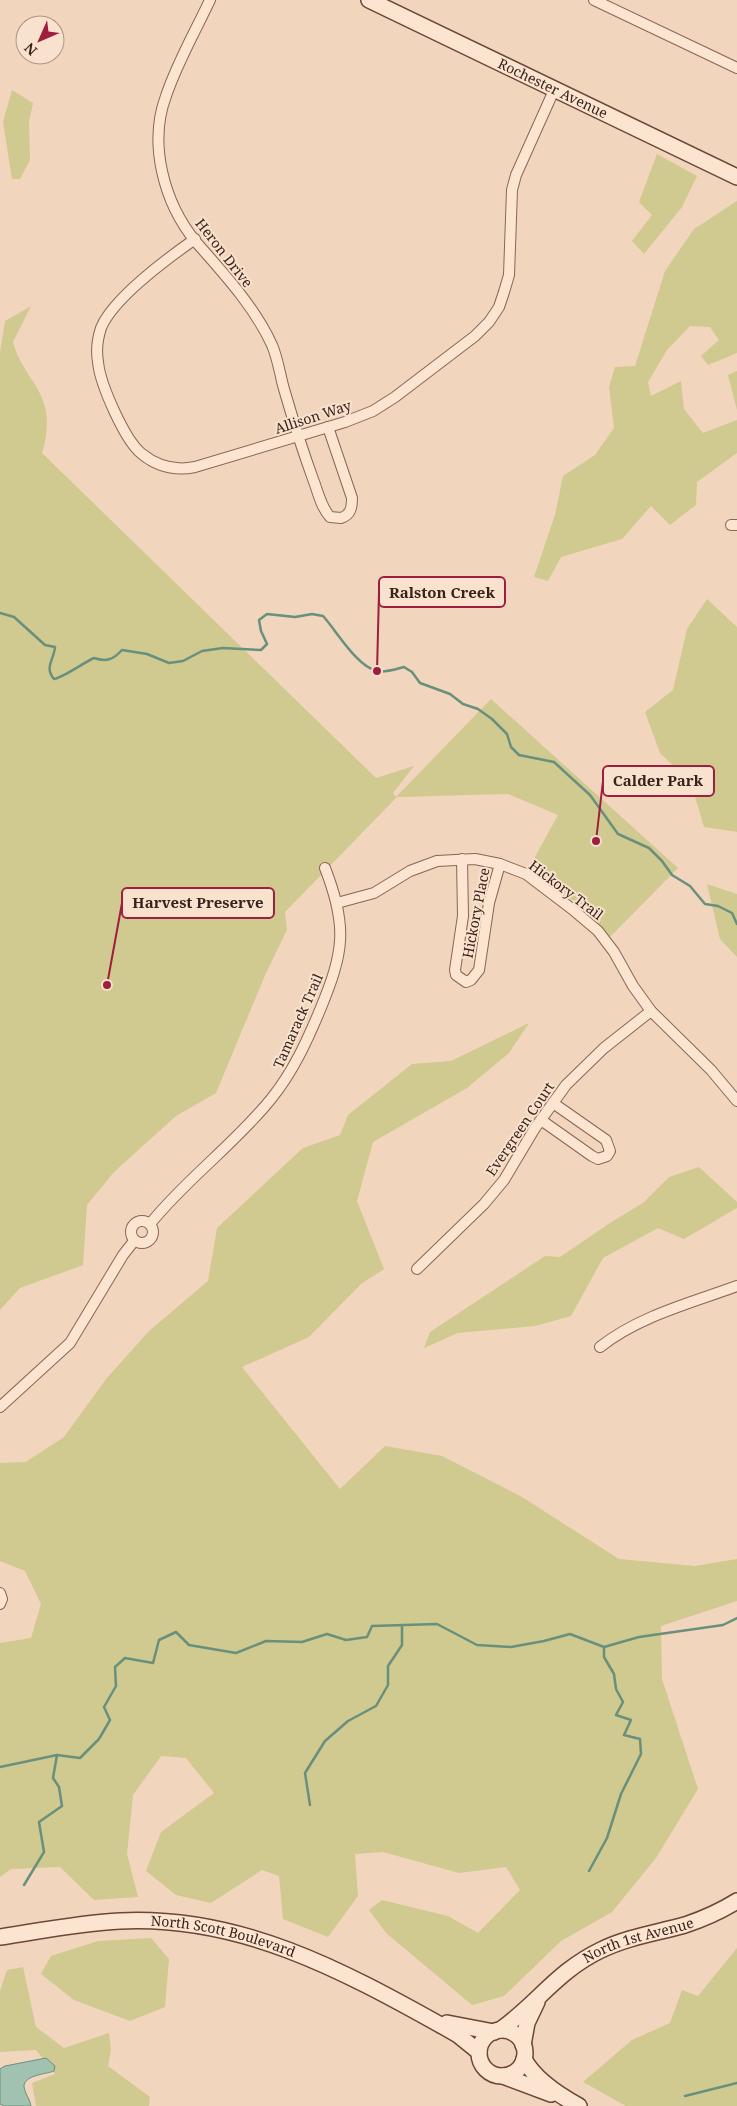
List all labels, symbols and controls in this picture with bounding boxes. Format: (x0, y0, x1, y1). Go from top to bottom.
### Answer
north arrow (15, 15, 65, 65)
text: N (20, 39, 41, 60)
street label: Rochester Avenue (495, 53, 611, 122)
street label: Heron Drive (191, 214, 257, 291)
street label: Allison Way (272, 395, 354, 438)
callout: Ralston Creek (379, 577, 505, 607)
text: Ralston Creek (389, 582, 495, 602)
callout: Calder Park (603, 766, 714, 796)
text: Calder Park (613, 770, 704, 790)
street label: Hickory Trail (525, 855, 608, 924)
street label: Hickory Place (457, 866, 494, 960)
callout: Harvest Preserve (122, 888, 274, 918)
text: Harvest Preserve (132, 892, 264, 912)
street label: Tamarack Trail (268, 970, 327, 1071)
street label: Evergreen Court (481, 1078, 558, 1180)
street label: North Scott Boulevard (150, 1911, 299, 1961)
street label: North 1st Avenue (579, 1913, 696, 1967)

